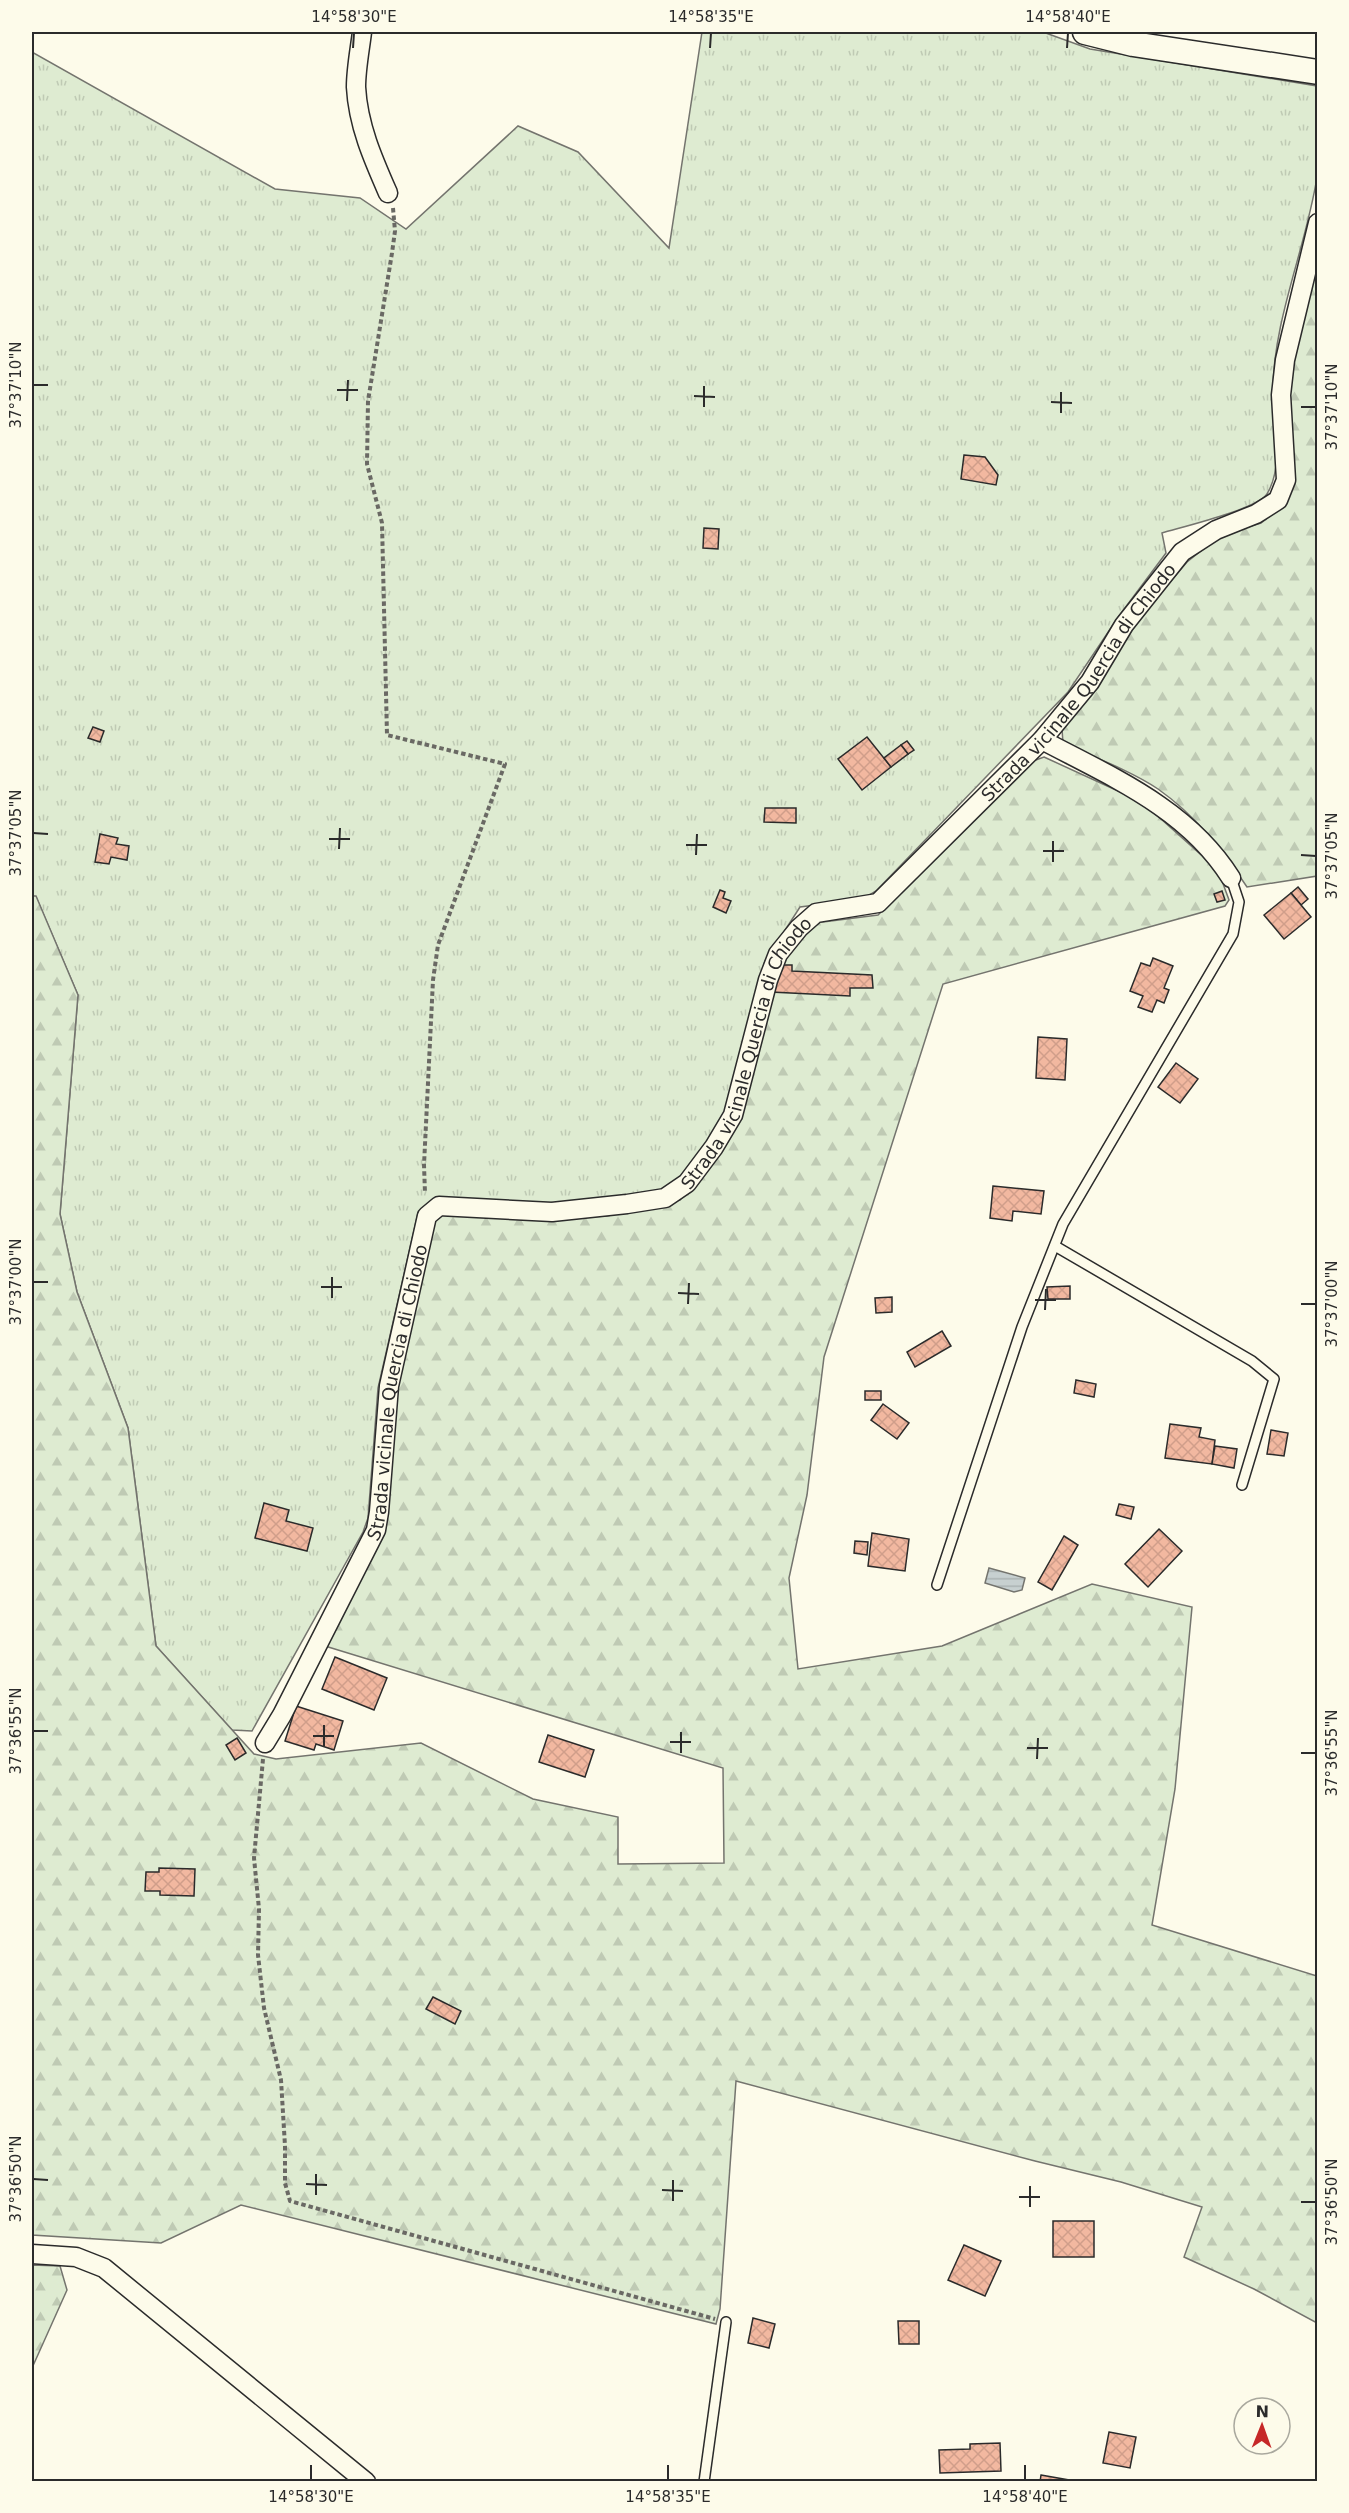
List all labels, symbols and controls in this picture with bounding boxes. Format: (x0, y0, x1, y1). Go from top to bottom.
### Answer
text: 14°58'30"E (311, 8, 397, 26)
text: 14°58'35"E (668, 8, 754, 26)
text: 14°58'40"E (1025, 8, 1111, 26)
text: 37°37'10"N (7, 341, 25, 429)
text: 37°37'10"N (1323, 363, 1341, 451)
street label: Strada vicinale Quercia di Chiodo (976, 559, 1180, 805)
text: 37°37'05"N (7, 789, 25, 877)
text: 37°37'05"N (1323, 812, 1341, 900)
street label: Strada vicinale Quercia di Chiodo (676, 912, 815, 1193)
text: 37°37'00"N (7, 1238, 25, 1326)
street label: Strada vicinale Quercia di Chiodo (362, 1242, 431, 1544)
text: 37°37'00"N (1323, 1260, 1341, 1348)
text: 37°36'55"N (7, 1687, 25, 1775)
text: 37°36'55"N (1323, 1709, 1341, 1797)
text: 37°36'50"N (7, 2135, 25, 2223)
text: 37°36'50"N (1323, 2158, 1341, 2246)
north arrow (1232, 2396, 1292, 2456)
text: N (1255, 2402, 1269, 2421)
text: 14°58'30"E (268, 2488, 354, 2506)
text: 14°58'35"E (625, 2488, 711, 2506)
text: 14°58'40"E (982, 2488, 1068, 2506)

